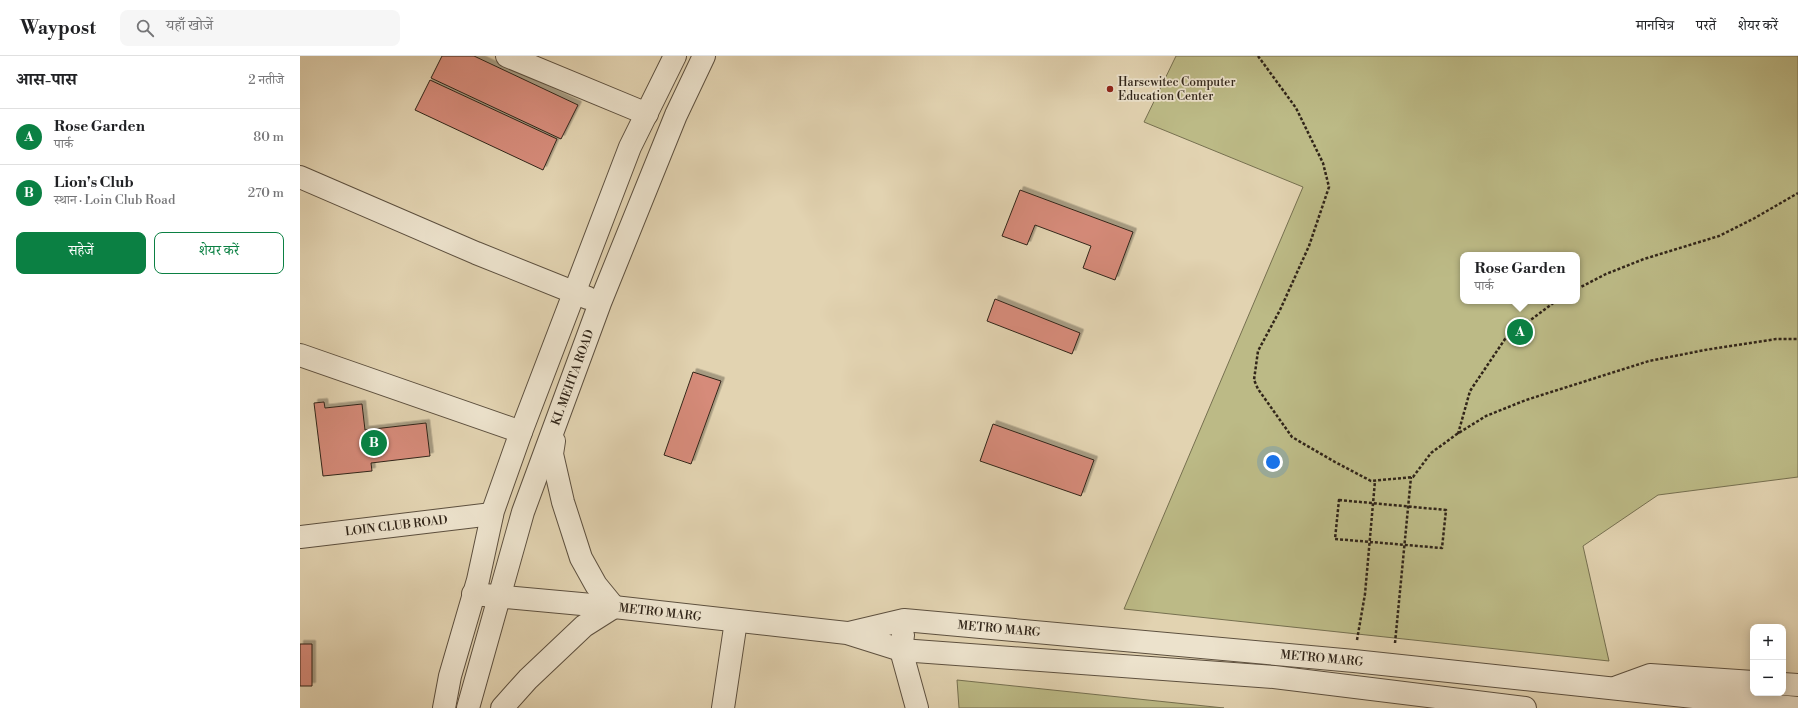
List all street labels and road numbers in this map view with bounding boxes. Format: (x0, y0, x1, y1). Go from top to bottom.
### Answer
street label: KL MEHTA ROAD (548, 327, 597, 427)
street label: LOIN CLUB ROAD (344, 512, 449, 539)
street label: METRO MARG (618, 600, 702, 624)
street label: METRO MARG (957, 617, 1041, 640)
street label: METRO MARG (1280, 647, 1364, 669)

